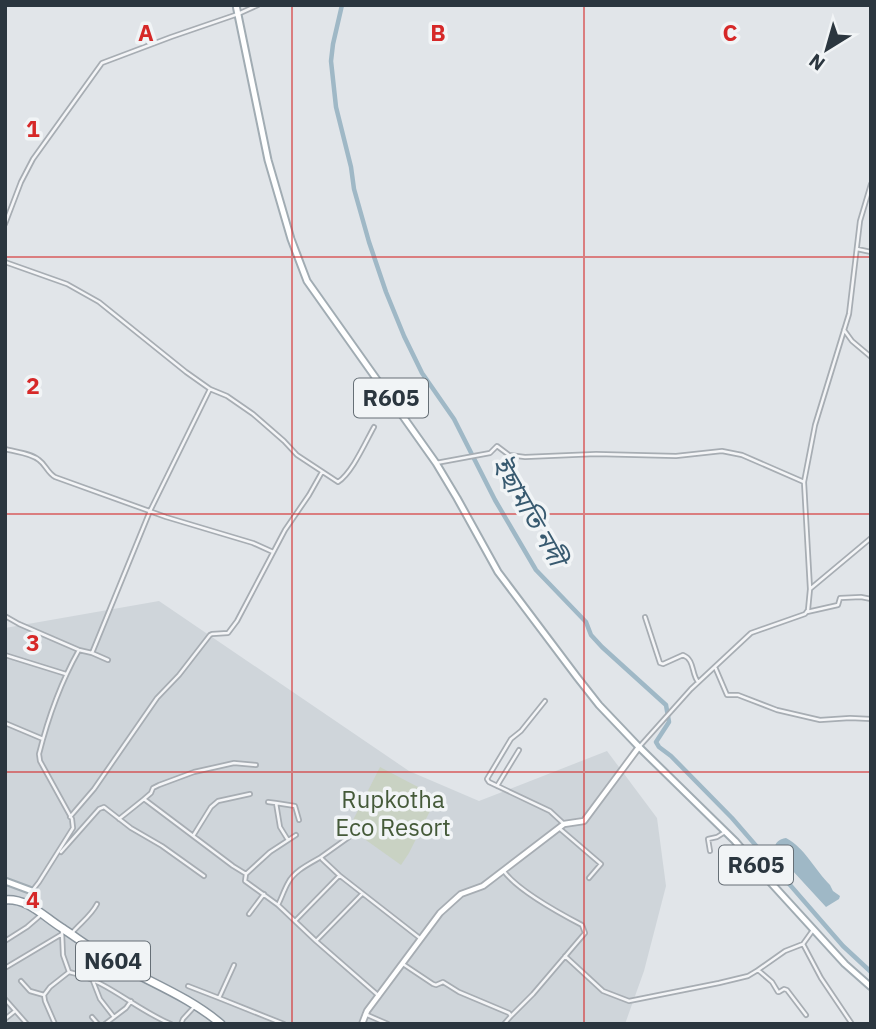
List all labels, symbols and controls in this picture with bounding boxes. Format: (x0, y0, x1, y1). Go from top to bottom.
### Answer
north arrow (792, 14, 862, 84)
text: A (138, 17, 154, 47)
text: B (430, 17, 446, 47)
text: C (723, 17, 738, 47)
text: N (804, 49, 829, 76)
text: 1 (26, 113, 40, 143)
text: 2 (26, 370, 40, 400)
road number: R605 (354, 378, 428, 418)
water label: ইছামতি নদী (485, 450, 577, 576)
text: 3 (26, 627, 40, 657)
park label: Rupkotha Eco Resort (335, 783, 451, 843)
road number: R605 (719, 846, 793, 884)
text: 4 (26, 884, 40, 914)
road number: N604 (76, 942, 150, 980)

